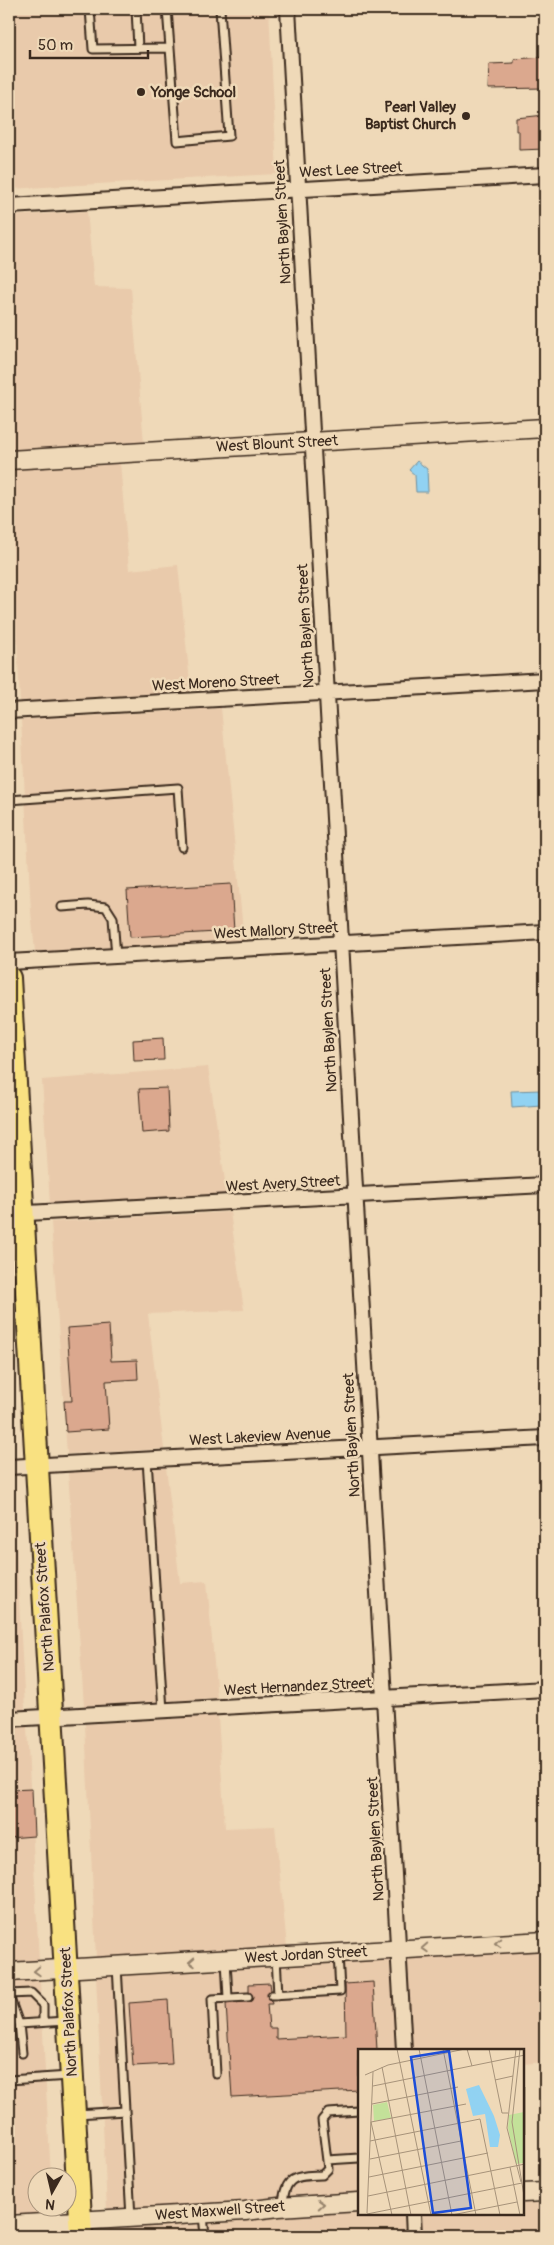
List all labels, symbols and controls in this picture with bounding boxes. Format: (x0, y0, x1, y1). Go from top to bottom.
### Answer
scale bar (30, 28, 148, 60)
text: 50 m (38, 36, 73, 55)
place label: Yonge School (150, 83, 236, 102)
marker: Yonge School (135, 86, 147, 98)
place label: Pearl Valley Baptist Church (365, 98, 457, 134)
marker: Pearl Valley Baptist Church (460, 110, 472, 122)
street label: North Baylen Street (270, 158, 296, 285)
street label: West Lee Street (299, 158, 404, 182)
street label: West Blount Street (215, 431, 339, 457)
street label: North Baylen Street (293, 562, 319, 689)
street label: West Moreno Street (152, 670, 281, 696)
street label: West Mallory Street (213, 918, 340, 944)
street label: North Baylen Street (316, 966, 342, 1093)
street label: West Avery Street (225, 1171, 342, 1196)
street label: North Baylen Street (339, 1371, 365, 1498)
street label: West Lakeview Avenue (189, 1424, 332, 1450)
street label: North Palafox Street (31, 1541, 59, 1672)
street label: West Hernandez Street (224, 1674, 373, 1700)
street label: North Baylen Street (363, 1775, 389, 1902)
one-way arrow (494, 1938, 502, 1949)
street label: West Jordan Street (244, 1942, 369, 1968)
one-way arrow (420, 1942, 428, 1953)
street label: North Palafox Street (56, 1946, 82, 2077)
one-way arrow (188, 1956, 196, 1967)
one-way arrow (33, 1965, 41, 1976)
inset map (358, 2049, 524, 2215)
north arrow (28, 2168, 78, 2218)
text: N (44, 2195, 56, 2213)
street label: West Maxwell Street (154, 2197, 286, 2225)
one-way arrow (317, 2199, 325, 2210)

